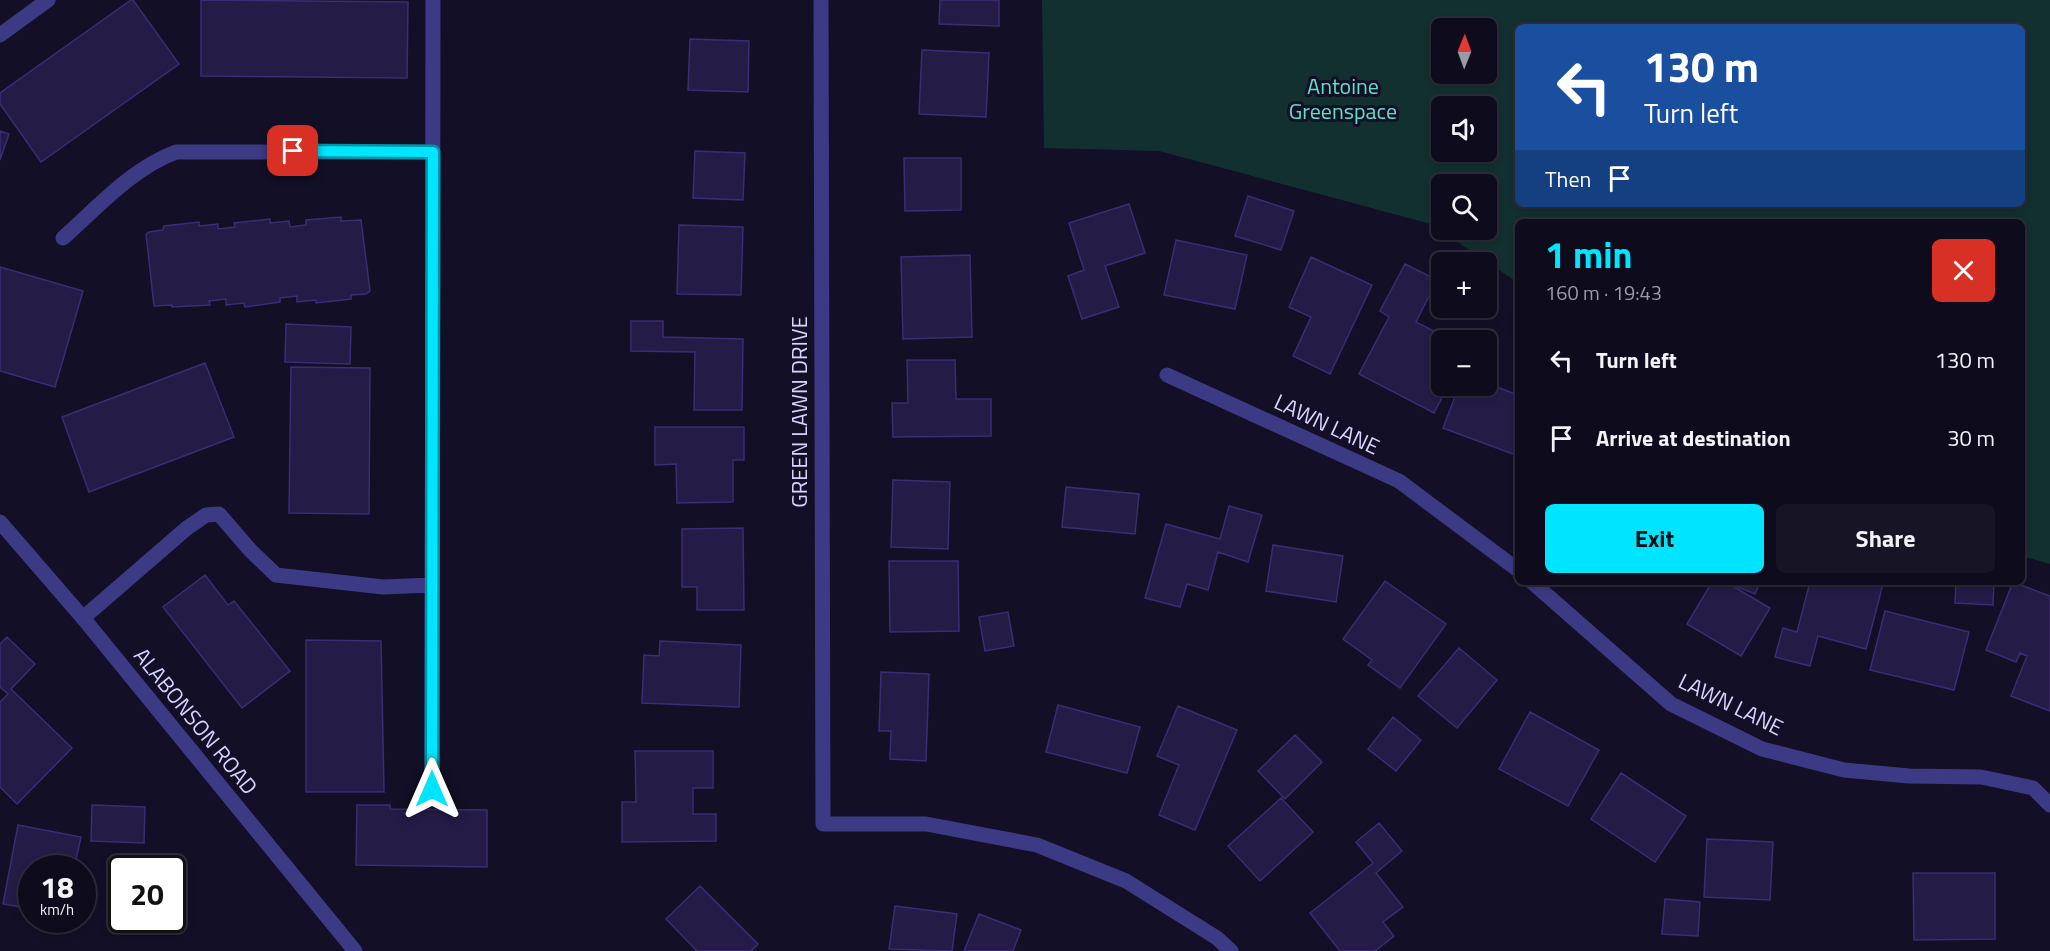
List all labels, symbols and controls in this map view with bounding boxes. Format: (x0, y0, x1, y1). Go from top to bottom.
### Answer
north arrow (1431, 18, 1497, 84)
map controls (1431, 18, 1497, 396)
text: 130 m (1644, 34, 1759, 98)
icon: left (1545, 48, 1623, 126)
park label: Antoine Greenspace (1289, 69, 1397, 128)
text: Turn left (1644, 92, 1738, 133)
button: sound (1431, 96, 1497, 162)
pin (267, 125, 318, 176)
icon: arrive (276, 134, 309, 167)
text: Then (1545, 162, 1591, 196)
icon: arrive (1603, 162, 1636, 195)
button: search (1431, 174, 1497, 240)
text: 1 min (1545, 227, 1632, 282)
button: close (1932, 239, 1995, 302)
button: + (1431, 252, 1497, 318)
text: 160 m · 19:43 (1545, 277, 1662, 308)
street label: GREEN LAWN DRIVE (782, 316, 816, 508)
button: − (1431, 330, 1497, 396)
text: Turn left (1596, 343, 1677, 377)
text: 130 m (1935, 343, 1995, 377)
icon: left (1545, 344, 1578, 377)
street label: LAWN LANE (1269, 385, 1385, 463)
text: Arrive at destination (1596, 421, 1791, 455)
text: 30 m (1947, 421, 1995, 455)
icon: arrive (1545, 422, 1578, 455)
button: Exit (1545, 504, 1764, 573)
button: Share (1776, 504, 1995, 573)
street label: ALABONSON ROAD (126, 640, 266, 802)
street label: LAWN LANE (1673, 664, 1789, 744)
position arrow (400, 757, 464, 821)
speed limit sign: 20 (108, 855, 186, 933)
text: 18 (40, 864, 74, 910)
text: km/h (40, 898, 74, 921)

